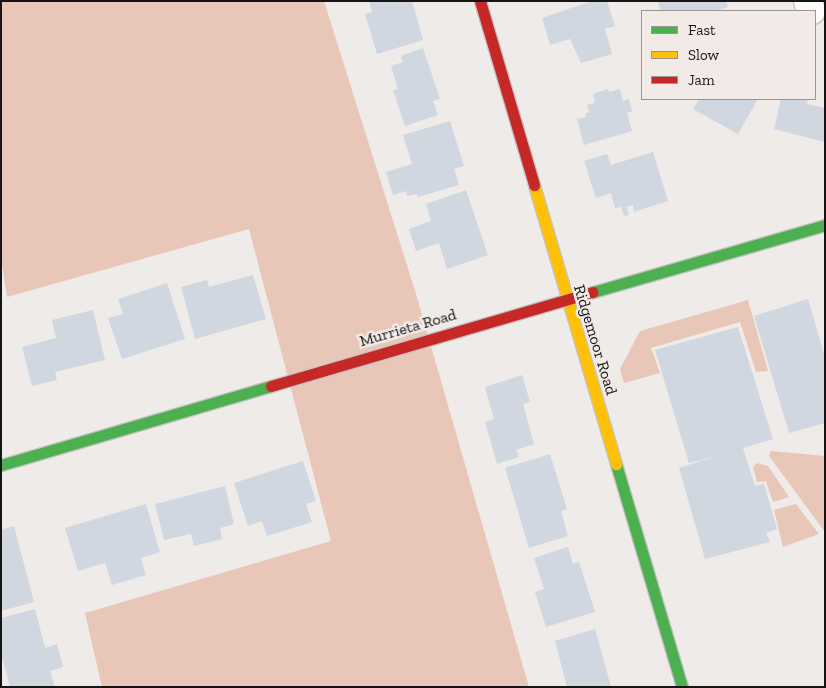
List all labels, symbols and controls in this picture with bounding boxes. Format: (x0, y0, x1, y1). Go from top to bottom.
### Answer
legend (641, 10, 816, 100)
text: Fast (688, 21, 716, 39)
text: Slow (688, 46, 719, 64)
text: Jam (688, 71, 715, 89)
street label: Ridgemoor Road (569, 282, 621, 398)
street label: Murrieta Road (357, 305, 459, 351)

